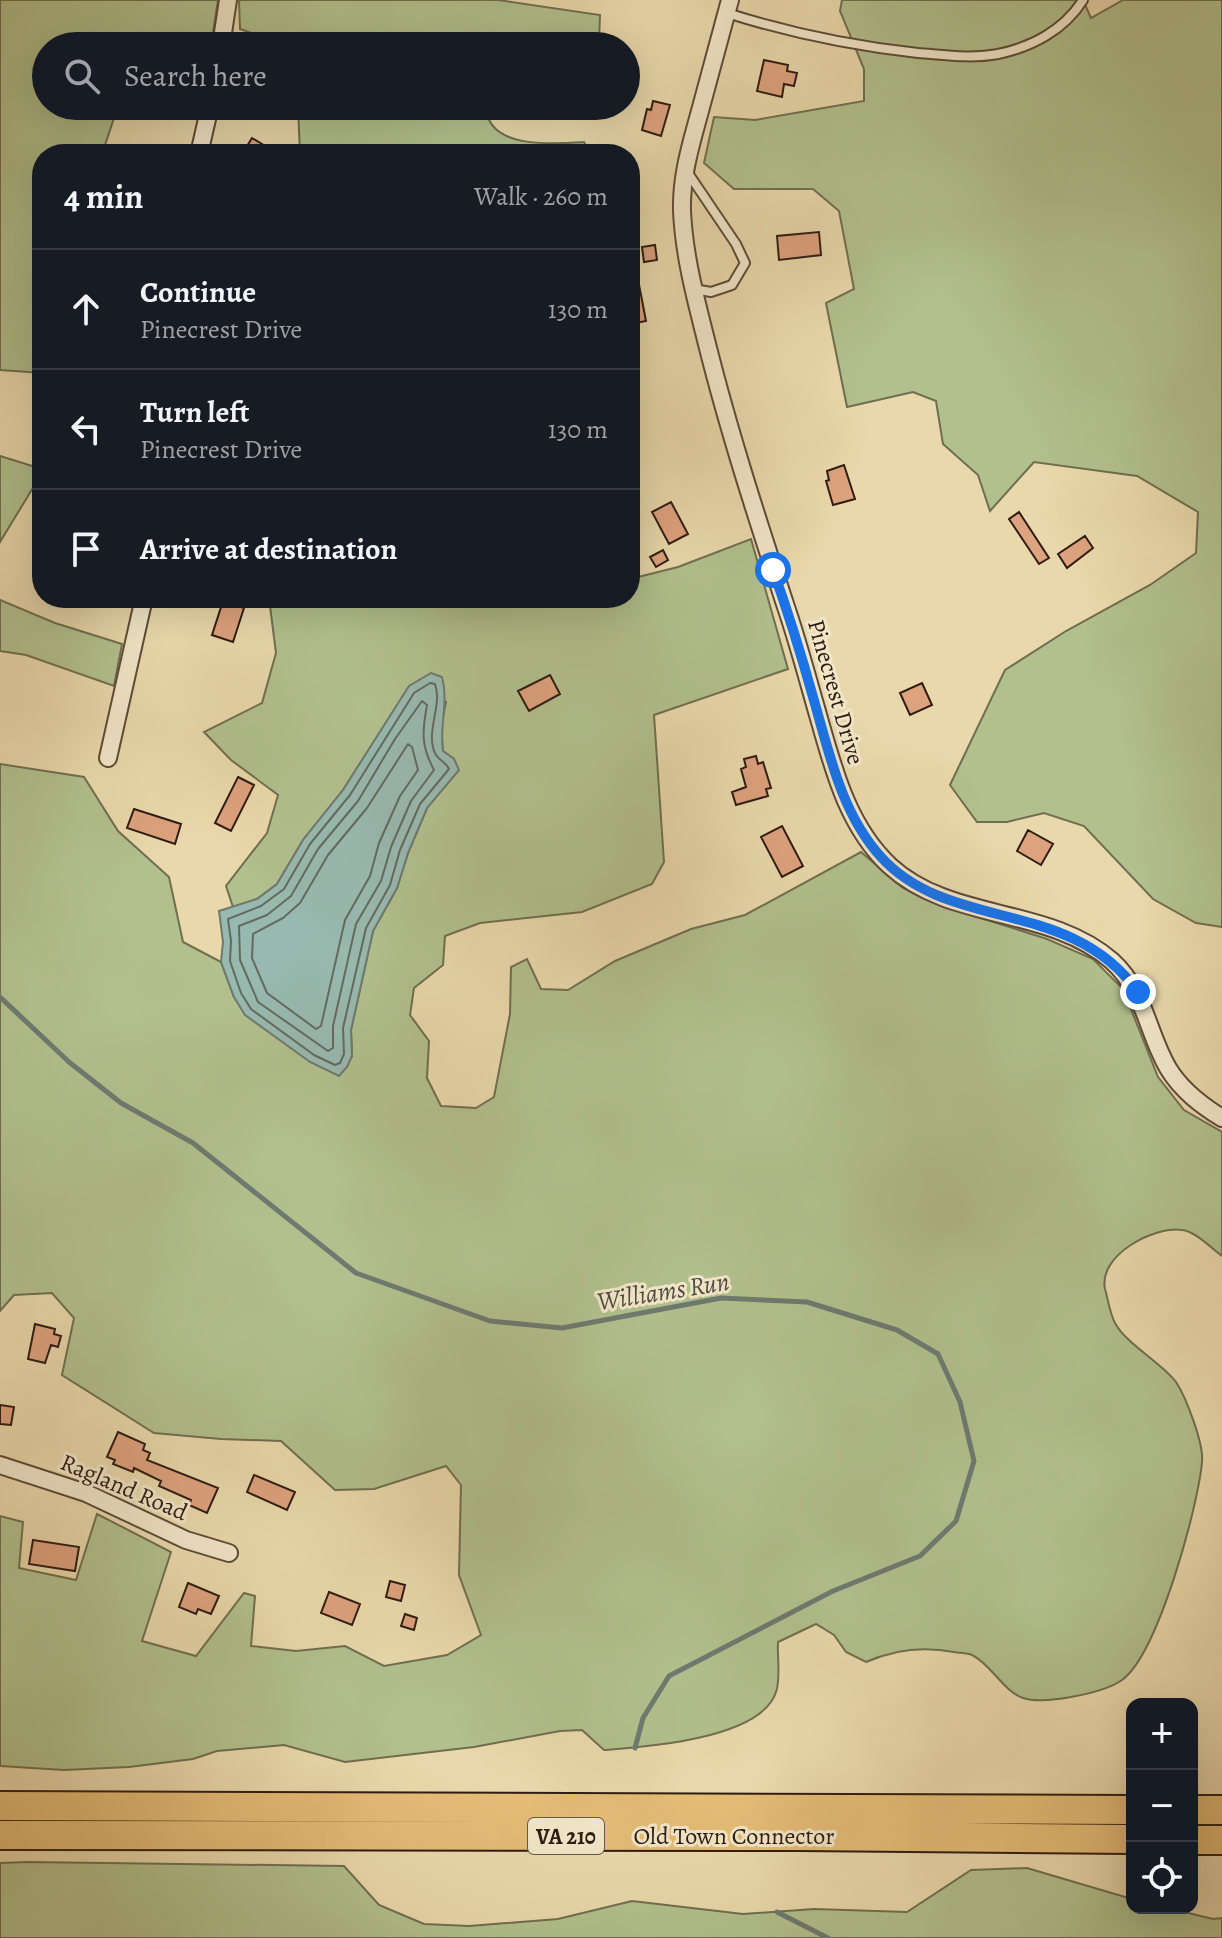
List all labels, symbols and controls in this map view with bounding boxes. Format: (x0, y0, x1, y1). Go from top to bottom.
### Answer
search box (32, 32, 640, 120)
icon: search (60, 54, 104, 98)
text: Search here (124, 56, 267, 96)
text: 4 min (64, 173, 143, 220)
text: Walk · 260 m (474, 179, 608, 214)
text: Continue (140, 272, 256, 312)
icon: ahead (64, 287, 108, 331)
text: 130 m (548, 292, 608, 327)
text: Pinecrest Drive (140, 312, 302, 347)
text: Turn left (140, 392, 249, 432)
icon: left (64, 407, 108, 451)
text: 130 m (548, 412, 608, 447)
text: Pinecrest Drive (140, 432, 302, 467)
icon: arrive (64, 527, 108, 571)
text: Arrive at destination (140, 529, 397, 569)
route start (755, 552, 791, 588)
street label: Pinecrest Drive (800, 616, 872, 768)
route end (1120, 974, 1156, 1010)
water label: Williams Run (595, 1264, 732, 1319)
street label: Ragland Road (56, 1446, 193, 1528)
map controls (1126, 1698, 1198, 1914)
button: + (1126, 1698, 1198, 1770)
button: − (1126, 1770, 1198, 1842)
road number: VA 210 (528, 1818, 604, 1854)
street label: Old Town Connector (634, 1820, 834, 1852)
button: locate (1126, 1842, 1198, 1914)

